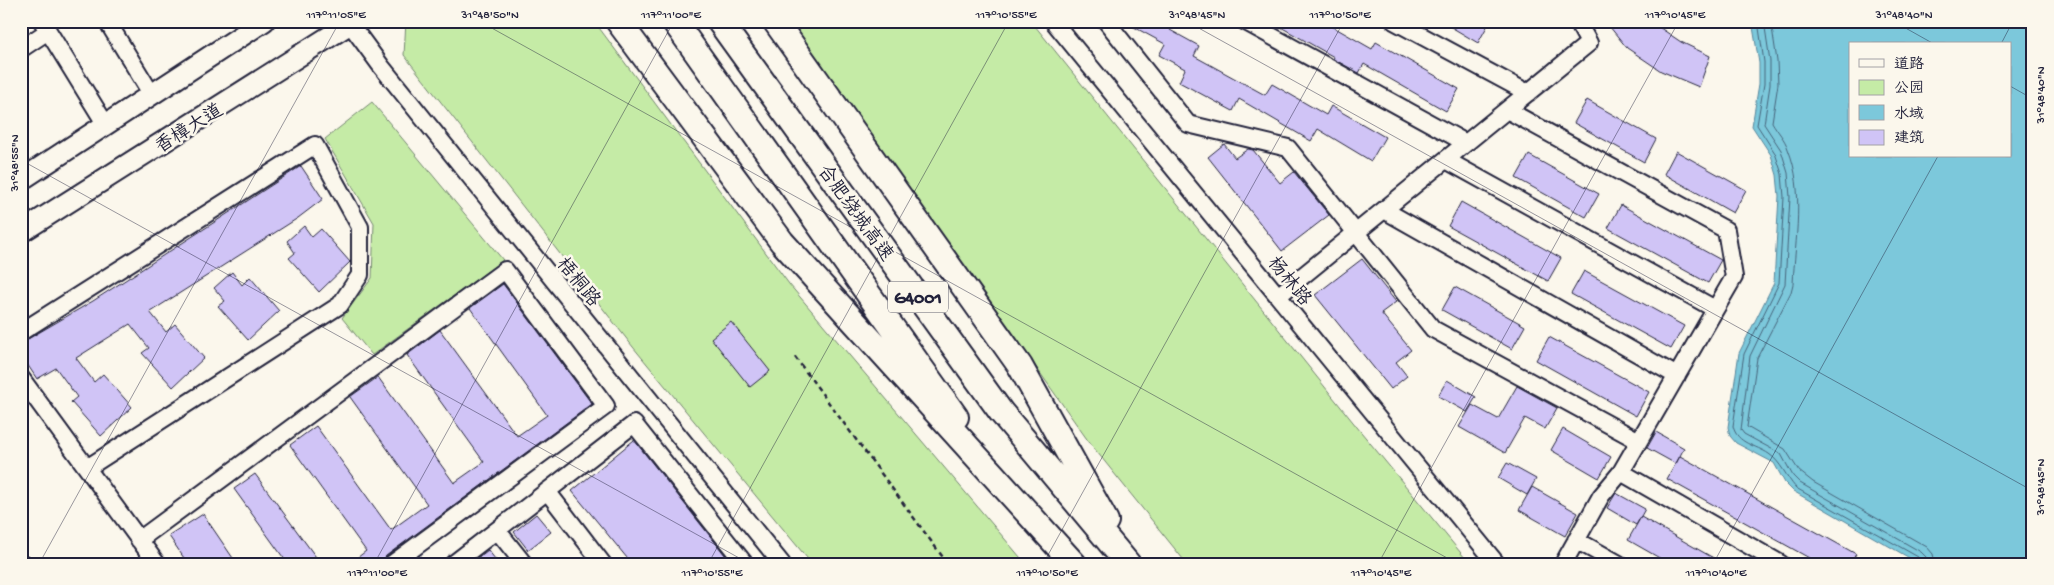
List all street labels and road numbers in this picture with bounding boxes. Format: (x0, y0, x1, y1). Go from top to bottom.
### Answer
street label: 香樟大道 (151, 99, 228, 160)
street label: 合肥绕城高速 (811, 161, 898, 267)
street label: 杨林路 (1261, 252, 1316, 312)
street label: 梧桐路 (550, 253, 605, 313)
road number: G4001 (888, 282, 948, 312)

